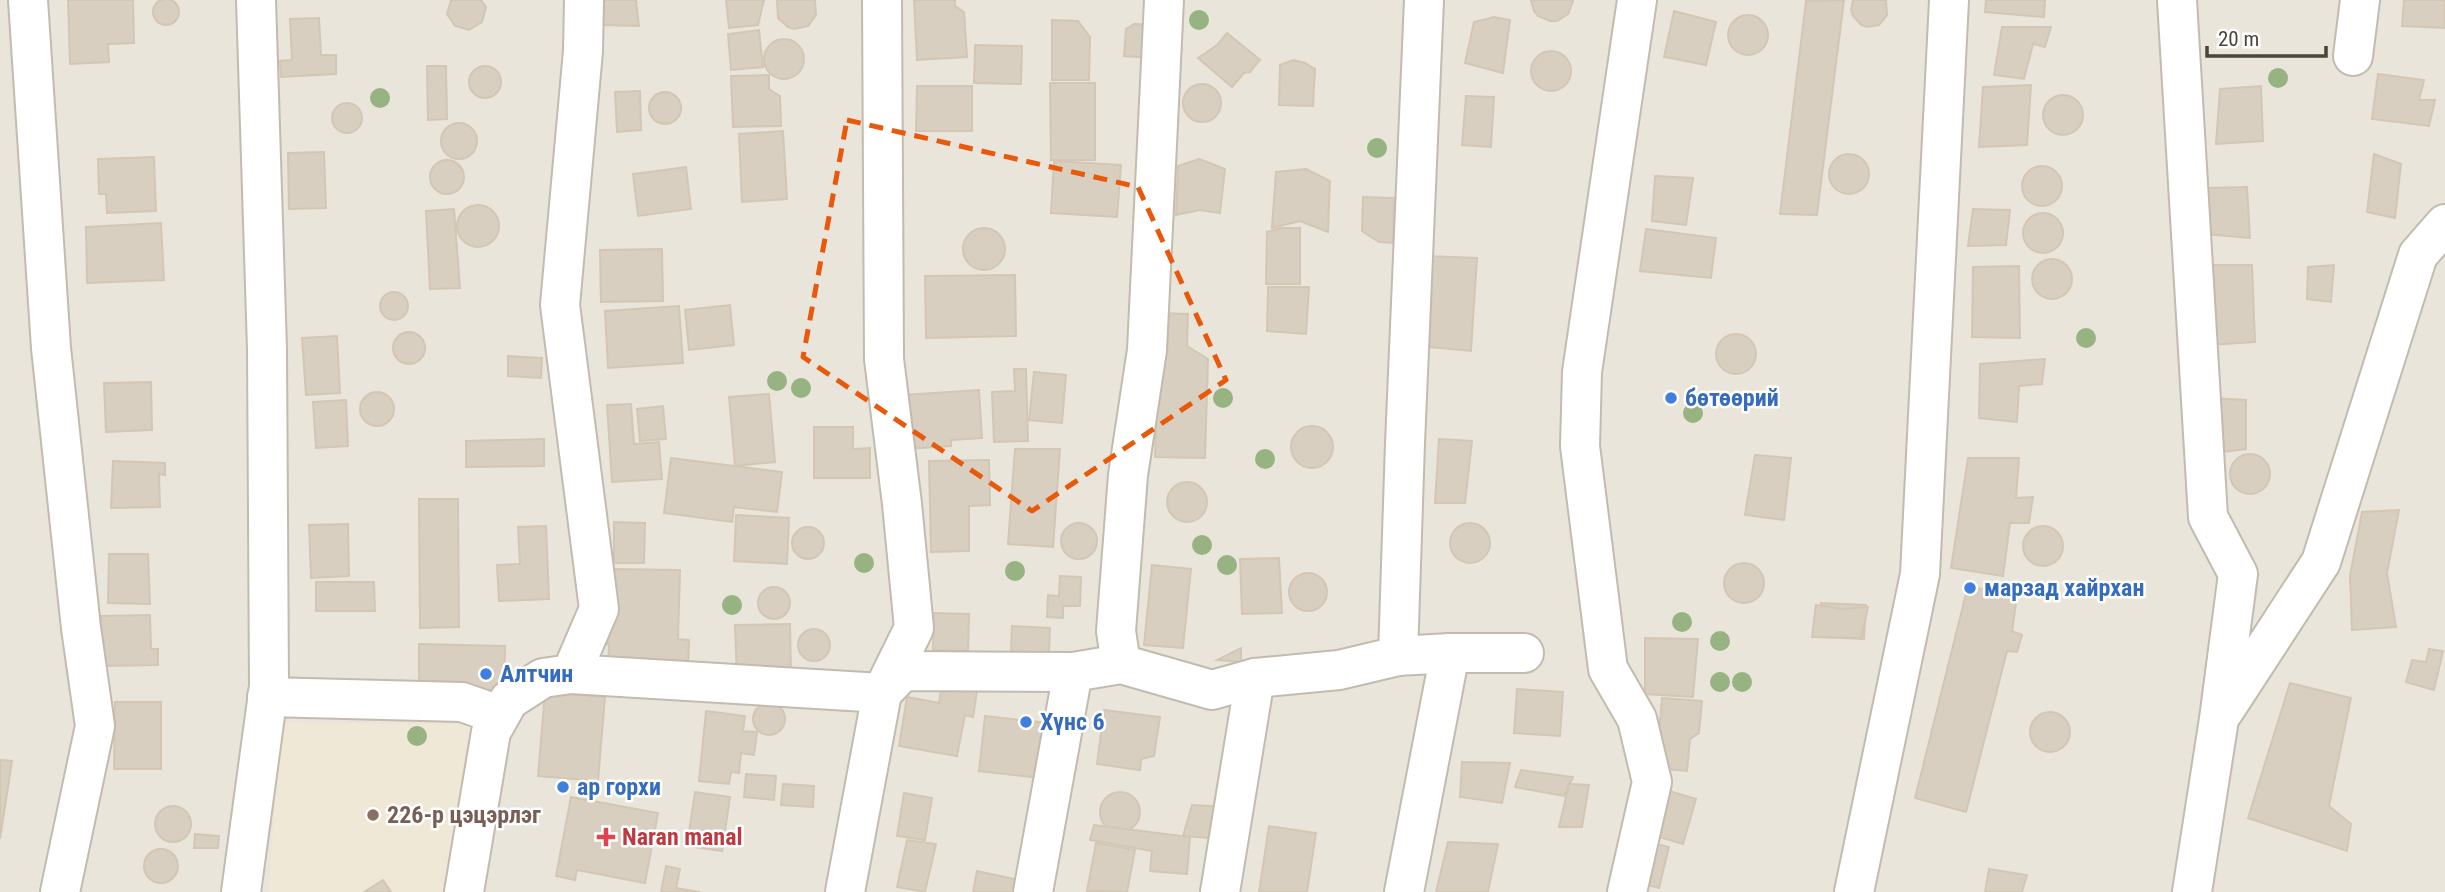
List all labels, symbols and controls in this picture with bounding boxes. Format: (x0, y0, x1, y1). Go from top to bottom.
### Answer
scale bar (2207, 14, 2326, 58)
text: 20 m (2218, 27, 2259, 51)
place label: бөтөөрий (1685, 384, 1779, 412)
marker: бөтөөрий (1663, 390, 1679, 406)
place label: марзад хайрхан (1984, 574, 2144, 602)
marker: марзад хайрхан (1962, 580, 1978, 596)
place label: Алтчин (500, 660, 573, 688)
marker: Алтчин (478, 666, 494, 682)
place label: Хүнс 6 (1040, 708, 1105, 736)
marker: Хүнс 6 (1018, 714, 1034, 730)
place label: ар горхи (577, 773, 661, 801)
marker: ар горхи (555, 779, 571, 795)
place label: 226-р цэцэрлэг (387, 801, 541, 829)
marker: 226-р цэцэрлэг (365, 807, 381, 823)
place label: Naran manal (622, 823, 743, 851)
marker: Naran manal (596, 827, 616, 847)

